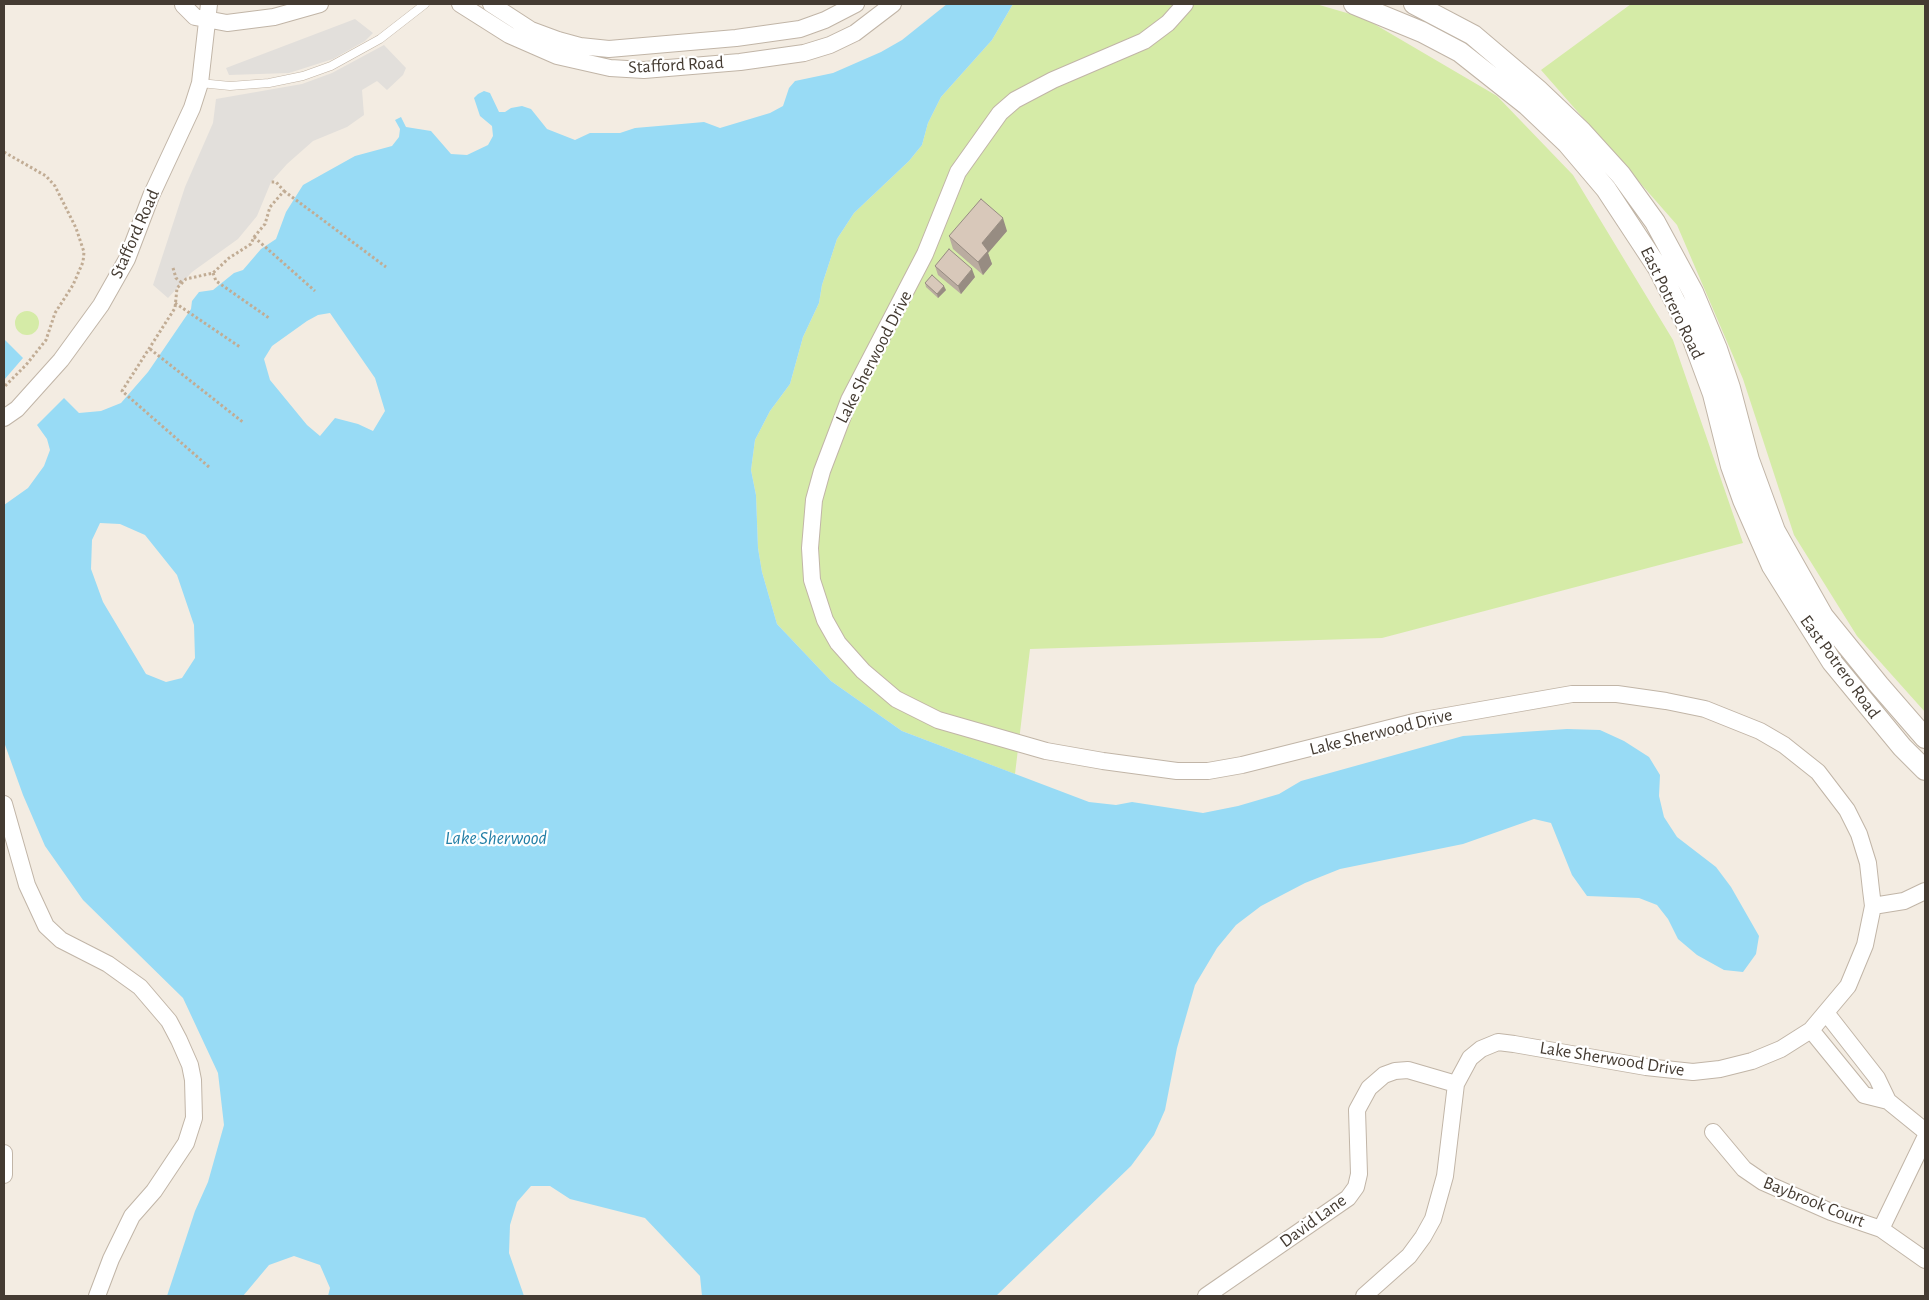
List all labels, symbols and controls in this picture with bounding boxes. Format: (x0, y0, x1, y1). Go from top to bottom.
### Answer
street label: Stafford Road (628, 52, 724, 78)
street label: Stafford Road (106, 186, 164, 282)
street label: East Potrero Road (1635, 243, 1709, 363)
street label: Lake Sherwood Drive (831, 287, 917, 427)
street label: East Potrero Road (1795, 611, 1885, 723)
street label: Lake Sherwood Drive (1307, 704, 1455, 760)
water label: Lake Sherwood (445, 827, 547, 849)
street label: Lake Sherwood Drive (1538, 1037, 1686, 1081)
street label: Baybrook Court (1760, 1172, 1868, 1232)
street label: David Lane (1275, 1190, 1351, 1252)

